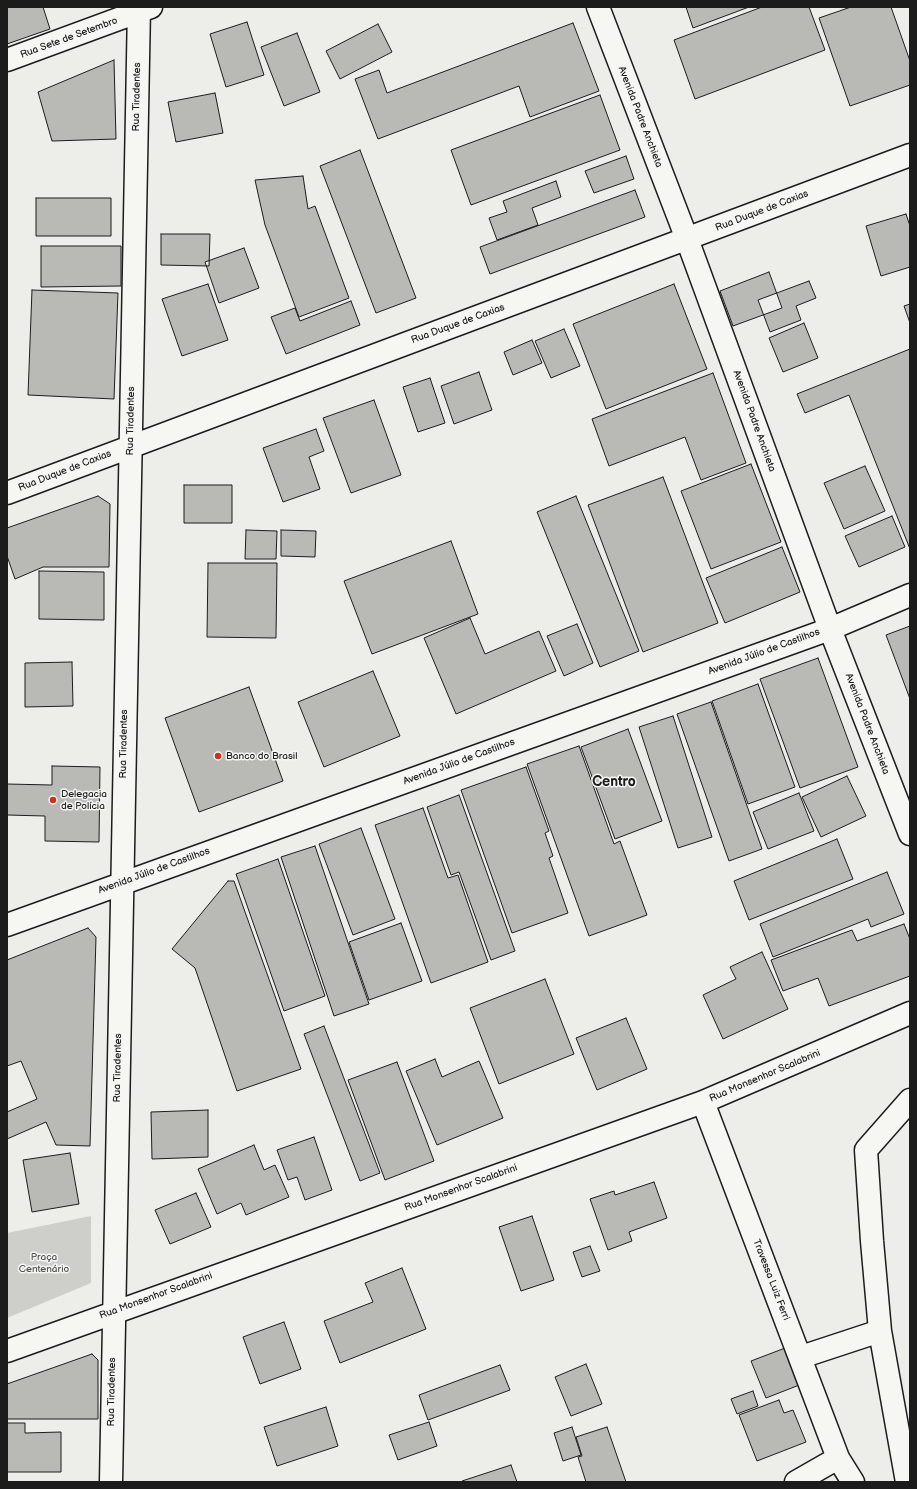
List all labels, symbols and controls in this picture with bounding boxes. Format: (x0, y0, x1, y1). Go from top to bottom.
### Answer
street label: Rua Sete de Setembro (19, 15, 119, 61)
street label: Rua Tiradentes (130, 62, 144, 132)
street label: Avenida Padre Anchieta (615, 65, 665, 169)
street label: Rua Duque de Caxias (714, 188, 810, 234)
street label: Rua Duque de Caxias (410, 301, 506, 347)
street label: Avenida Padre Anchieta (730, 369, 778, 473)
street label: Rua Tiradentes (124, 386, 138, 456)
street label: Rua Duque de Caxias (17, 448, 113, 494)
street label: Avenida Júlio de Castilhos (706, 626, 822, 678)
street label: Avenida Padre Anchieta (842, 672, 892, 776)
street label: Rua Tiradentes (117, 709, 131, 779)
street label: Avenida Júlio de Castilhos (401, 736, 517, 788)
place label: Banco do Brasil (226, 750, 297, 762)
marker: Banco do Brasil (213, 751, 223, 761)
district label: Centro (592, 774, 636, 790)
place label: Delegacia de Polícia (61, 788, 107, 812)
marker: Delegacia de Polícia (48, 795, 58, 805)
street label: Avenida Júlio de Castilhos (96, 845, 212, 897)
street label: Rua Tiradentes (111, 1033, 125, 1103)
street label: Rua Monsenhor Scalabrini (708, 1047, 822, 1105)
street label: Rua Monsenhor Scalabrini (403, 1162, 519, 1214)
street label: Travessa Luiz Ferri (750, 1238, 792, 1322)
park label: Praça Centenário (19, 1251, 69, 1274)
street label: Rua Monsenhor Scalabrini (98, 1270, 214, 1322)
street label: Rua Tiradentes (105, 1357, 119, 1427)

